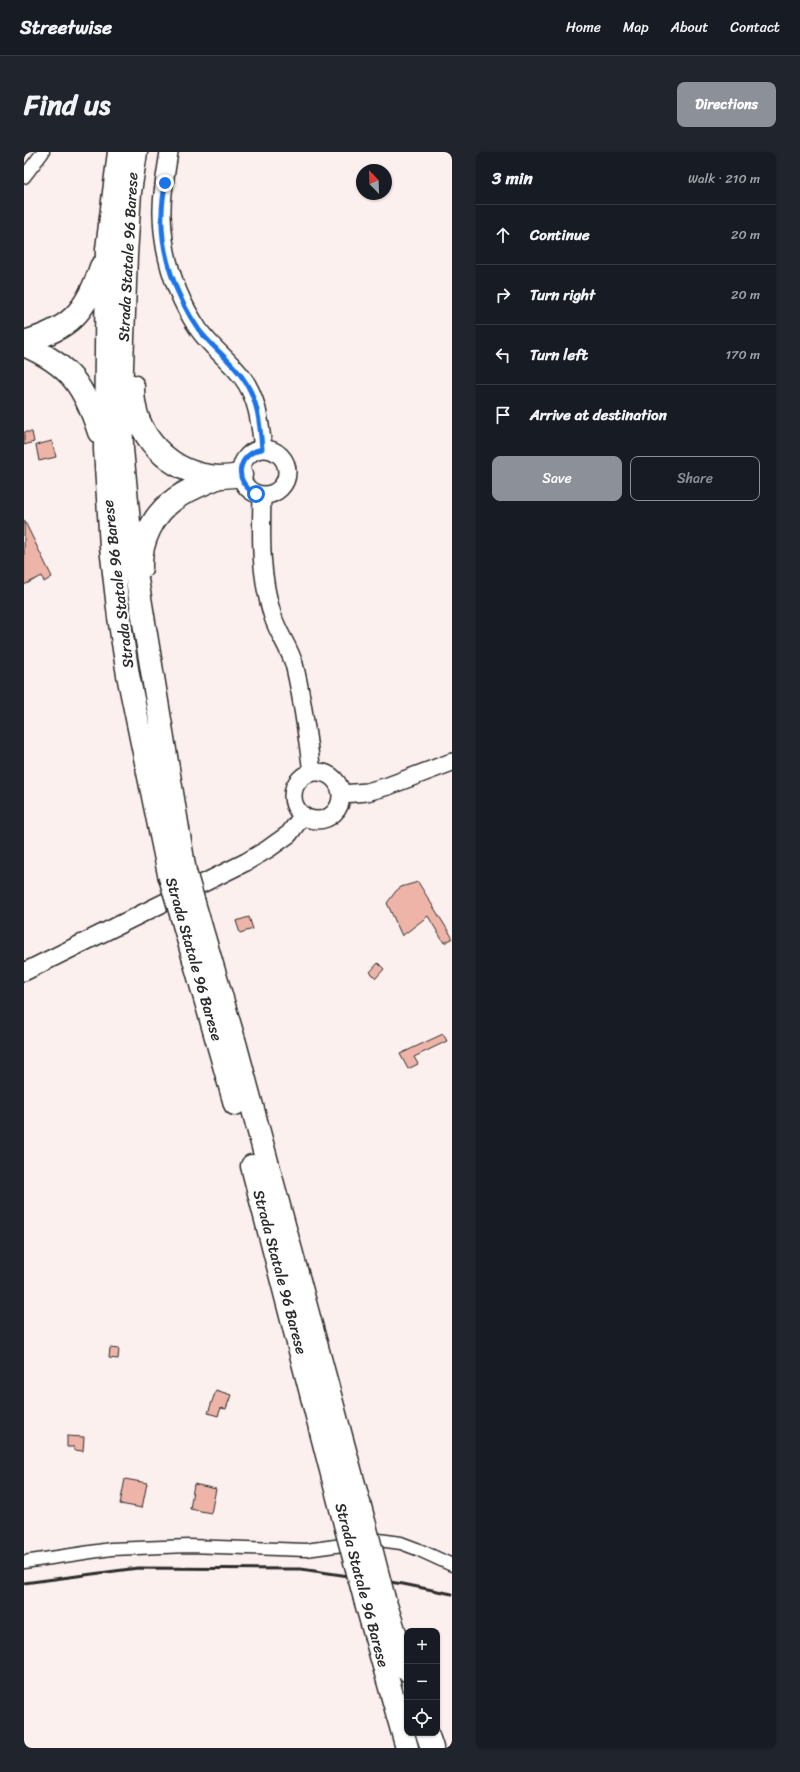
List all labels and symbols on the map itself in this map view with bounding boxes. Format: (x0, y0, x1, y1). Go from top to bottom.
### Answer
north arrow (356, 164, 392, 200)
street label: Strada Statale 96 Barese (111, 171, 145, 342)
route end (156, 174, 174, 192)
route start (247, 485, 265, 503)
street label: Strada Statale 96 Barese (95, 498, 141, 670)
street label: Strada Statale 96 Barese (158, 874, 230, 1044)
street label: Strada Statale 96 Barese (245, 1187, 315, 1358)
street label: Strada Statale 96 Barese (327, 1500, 397, 1671)

